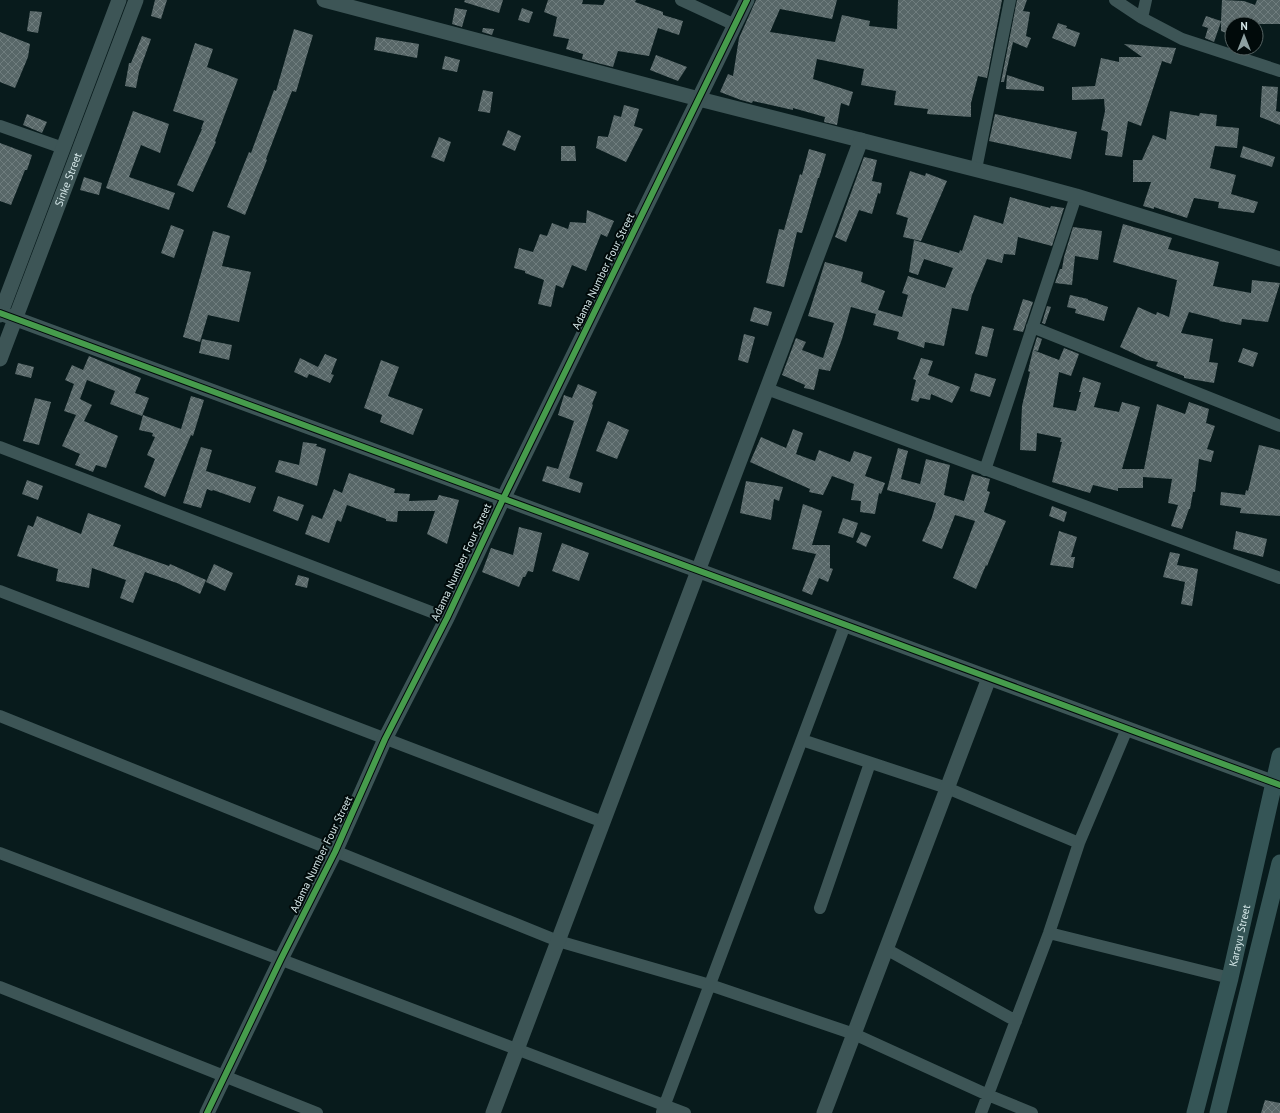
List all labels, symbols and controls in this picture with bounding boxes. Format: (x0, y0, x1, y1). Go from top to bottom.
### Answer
north arrow (1224, 16, 1264, 56)
text: N (1240, 19, 1248, 33)
street label: Sinke Street (51, 150, 85, 208)
street label: Adama Number Four Street (569, 210, 637, 332)
street label: Adama Number Four Street (428, 501, 494, 623)
street label: Adama Number Four Street (287, 793, 355, 915)
street label: Karayu Street (1226, 903, 1253, 968)

